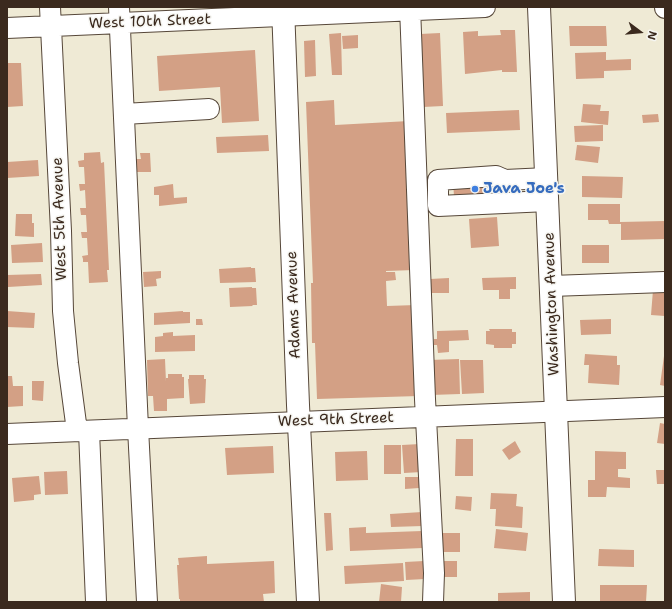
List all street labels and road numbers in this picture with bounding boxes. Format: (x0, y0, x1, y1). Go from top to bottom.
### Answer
street label: West 10th Street (89, 11, 211, 33)
street label: West 5th Avenue (49, 157, 71, 281)
street label: Washington Avenue (540, 232, 564, 376)
street label: Adams Avenue (283, 251, 305, 359)
street label: West 9th Street (278, 409, 394, 431)

